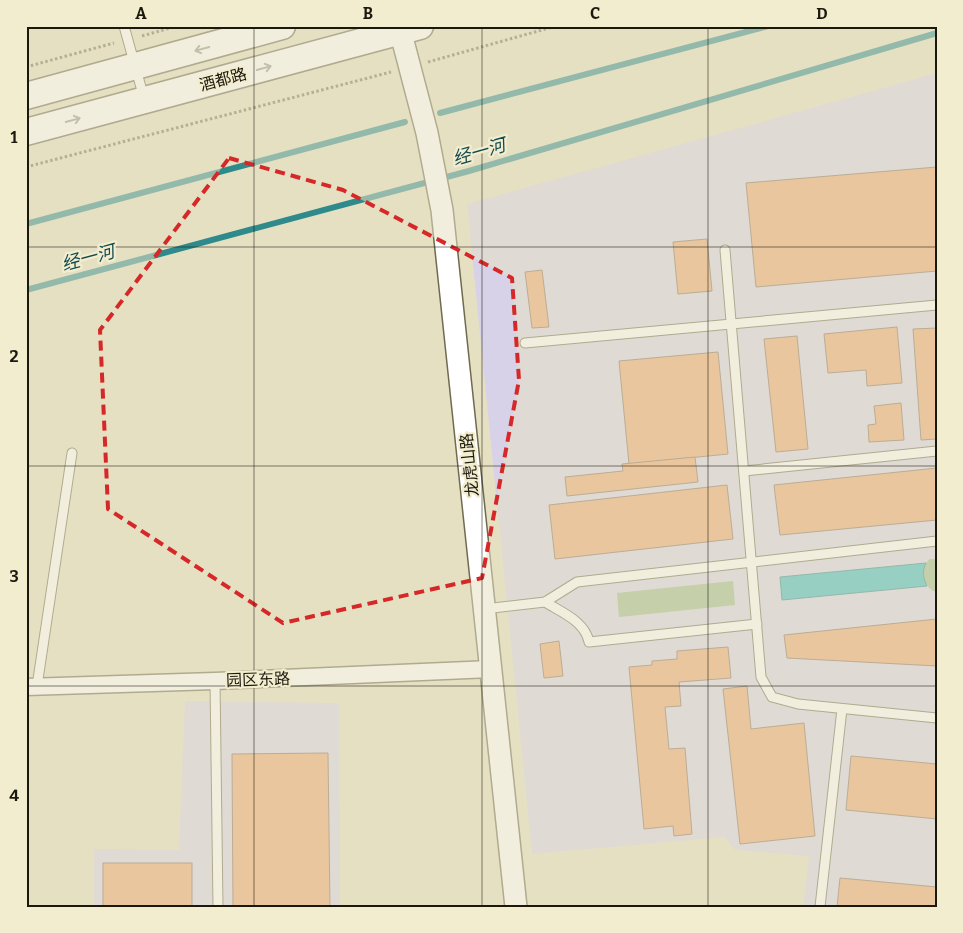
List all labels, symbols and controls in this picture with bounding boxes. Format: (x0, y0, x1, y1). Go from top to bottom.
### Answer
text: A (135, 4, 147, 23)
text: B (363, 4, 373, 23)
text: C (590, 4, 600, 23)
text: D (816, 4, 828, 23)
one-way arrow (194, 44, 210, 54)
one-way arrow (256, 63, 272, 72)
street label: 酒都路 (197, 64, 249, 95)
one-way arrow (65, 114, 81, 124)
text: 1 (11, 128, 18, 147)
water label: 经一河 (450, 133, 511, 170)
water label: 经一河 (59, 240, 120, 276)
text: 2 (9, 347, 19, 366)
street label: 龙虎山路 (457, 432, 482, 498)
text: 3 (9, 567, 19, 586)
street label: 园区东路 (226, 669, 290, 690)
text: 4 (9, 786, 19, 805)

